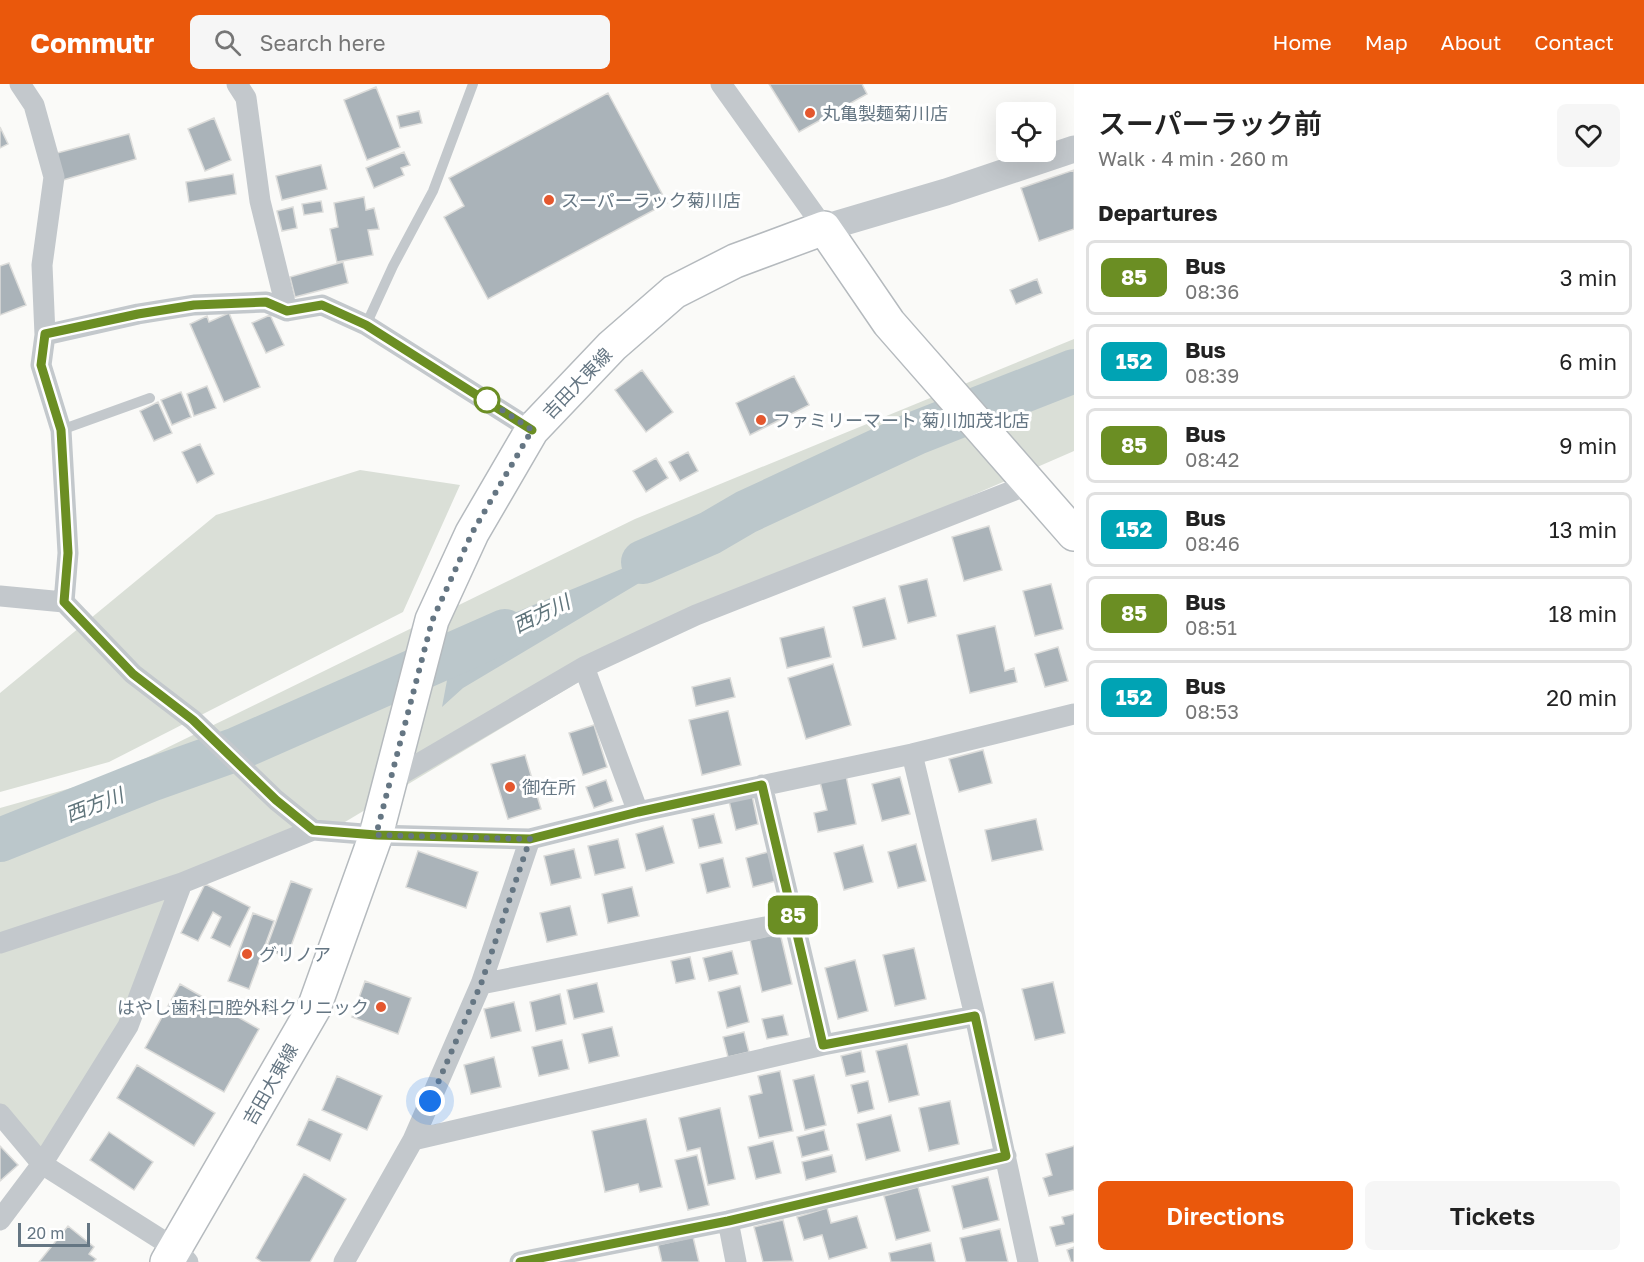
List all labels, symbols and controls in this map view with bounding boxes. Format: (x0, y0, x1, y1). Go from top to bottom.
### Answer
search box (190, 15, 610, 69)
text: Commutr (30, 26, 154, 59)
icon: search (211, 26, 244, 59)
text: Search here (259, 29, 386, 56)
text: Home (1272, 29, 1332, 55)
text: Map (1365, 29, 1408, 55)
text: About (1441, 29, 1501, 55)
text: Contact (1534, 29, 1614, 55)
place label: 丸亀製麺菊川店 (822, 102, 948, 124)
map controls (996, 102, 1056, 162)
button: locate (996, 102, 1056, 162)
button: heart (1557, 104, 1620, 167)
marker: 丸亀製麺菊川店 (803, 106, 817, 120)
text: スーパーラック前 (1098, 107, 1322, 140)
text: Walk · 4 min · 260 m (1098, 146, 1289, 170)
place label: スーパーラック菊川店 (561, 189, 741, 211)
marker: スーパーラック菊川店 (542, 193, 556, 207)
text: Departures (1098, 199, 1217, 226)
text: Bus (1185, 252, 1226, 279)
text: 85 (1121, 264, 1147, 290)
text: 3 min (1560, 264, 1617, 291)
text: 08:36 (1185, 279, 1239, 303)
text: Bus (1185, 336, 1226, 363)
street label: 吉田大東線 (538, 343, 616, 423)
text: 152 (1116, 348, 1152, 374)
text: 6 min (1559, 348, 1617, 375)
text: 08:39 (1185, 363, 1239, 387)
unlabelled marker (474, 387, 500, 413)
place label: ファミリーマート 菊川加茂北店 (773, 409, 1030, 431)
marker: ファミリーマート 菊川加茂北店 (754, 413, 768, 427)
text: Bus (1185, 420, 1226, 447)
text: 85 (1121, 432, 1147, 458)
text: 9 min (1559, 432, 1617, 459)
text: 08:42 (1185, 447, 1239, 471)
text: Bus (1185, 504, 1226, 531)
text: 152 (1116, 516, 1152, 542)
text: 13 min (1549, 516, 1617, 543)
text: 08:46 (1185, 531, 1240, 555)
water label: 西方川 (509, 588, 575, 637)
text: Bus (1185, 588, 1226, 615)
text: 85 (1121, 600, 1147, 626)
text: 18 min (1549, 600, 1617, 627)
text: 08:51 (1185, 615, 1237, 639)
text: Bus (1185, 672, 1226, 699)
text: 152 (1116, 684, 1152, 710)
text: 20 min (1546, 684, 1617, 711)
text: 08:53 (1185, 699, 1239, 723)
place label: 御在所 (522, 776, 576, 798)
marker: 御在所 (503, 780, 517, 794)
water label: 西方川 (62, 781, 128, 826)
line badge: 85 (766, 896, 820, 934)
text: 85 (780, 902, 806, 928)
place label: グリノア (259, 943, 331, 965)
marker: グリノア (240, 947, 254, 961)
place label: はやし歯科口腔外科クリニック (117, 996, 369, 1018)
marker: はやし歯科口腔外科クリニック (374, 1000, 388, 1014)
street label: 吉田大東線 (238, 1040, 302, 1128)
your location (415, 1086, 445, 1116)
button: Directions (1098, 1181, 1353, 1250)
button: Tickets (1365, 1181, 1620, 1250)
scale bar (18, 1220, 90, 1248)
text: 20 m (27, 1223, 64, 1243)

